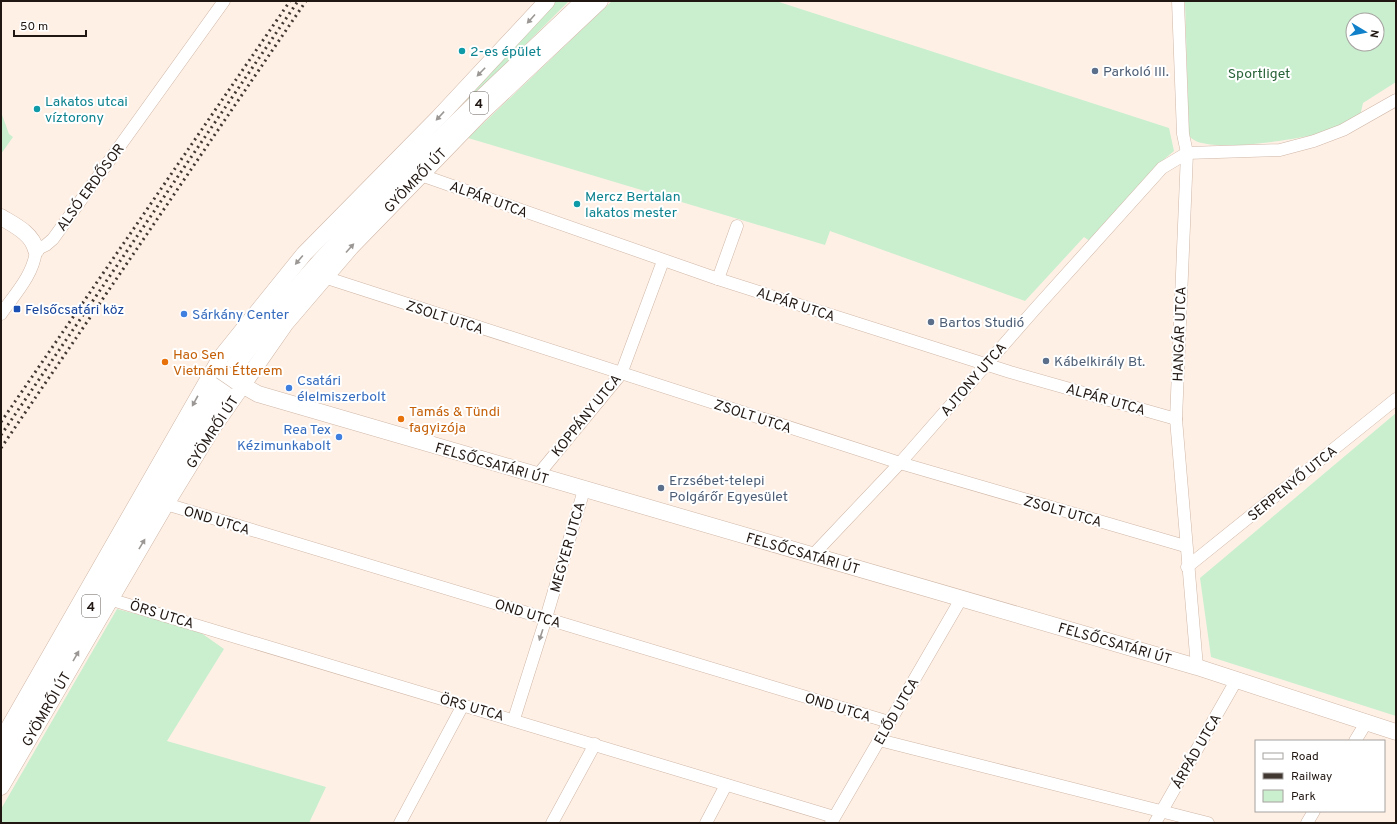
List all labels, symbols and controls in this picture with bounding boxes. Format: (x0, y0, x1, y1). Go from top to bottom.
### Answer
scale bar (14, 12, 86, 38)
north arrow (1345, 12, 1385, 52)
one-way arrow (526, 14, 535, 24)
text: 50 m (20, 19, 48, 35)
text: N (1366, 28, 1381, 39)
place label: 2-es épület (470, 44, 541, 61)
marker: 2-es épület (457, 46, 467, 56)
place label: Parkoló III. (1103, 64, 1169, 81)
marker: Parkoló III. (1090, 66, 1100, 76)
park label: Sportliget (1228, 66, 1290, 83)
one-way arrow (476, 67, 486, 77)
road number: 4 (470, 92, 488, 114)
place label: Lakatos utcai víztorony (45, 94, 128, 127)
marker: Lakatos utcai víztorony (32, 104, 42, 114)
one-way arrow (435, 111, 445, 121)
street label: ALSÓ ERDŐSOR (53, 140, 129, 235)
street label: GYÖMRŐI ÚT (380, 145, 451, 217)
street label: ALPÁR UTCA (447, 177, 530, 222)
place label: Mercz Bertalan lakatos mester (585, 189, 681, 222)
marker: Mercz Bertalan lakatos mester (572, 199, 582, 209)
one-way arrow (345, 243, 355, 253)
one-way arrow (295, 256, 304, 265)
street label: ALPÁR UTCA (754, 284, 837, 326)
street label: HANGÁR UTCA (1169, 286, 1191, 382)
street label: ZSOLT UTCA (404, 298, 486, 339)
place label: Felsőcsatári köz (25, 302, 124, 319)
marker: Felsőcsatári köz (12, 304, 22, 314)
place label: Sárkány Center (192, 307, 290, 324)
marker: Sárkány Center (179, 309, 189, 319)
place label: Bartos Studió (939, 315, 1025, 332)
marker: Bartos Studió (926, 317, 936, 327)
street label: AJTONY UTCA (938, 340, 1011, 420)
place label: Hao Sen Vietnámi Étterem (173, 347, 283, 380)
place label: Kábelkirály Bt. (1054, 354, 1145, 371)
marker: Kábelkirály Bt. (1041, 356, 1051, 366)
marker: Hao Sen Vietnámi Étterem (160, 357, 170, 367)
street label: KOPPÁNY UTCA (548, 371, 626, 461)
place label: Csatári élelmiszerbolt (297, 373, 386, 406)
street label: ALPÁR UTCA (1064, 380, 1148, 420)
marker: Csatári élelmiszerbolt (284, 383, 294, 393)
street label: GYÖMRŐI ÚT (183, 393, 243, 472)
one-way arrow (192, 395, 199, 407)
street label: ZSOLT UTCA (712, 397, 794, 438)
place label: Tamás & Tündi fagyizója (409, 404, 500, 437)
marker: Tamás & Tündi fagyizója (396, 414, 406, 424)
place label: Rea Tex Kézimunkabolt (237, 422, 331, 455)
marker: Rea Tex Kézimunkabolt (334, 432, 344, 442)
street label: FELSŐCSATÁRI ÚT (433, 439, 551, 489)
street label: SERPENYŐ UTCA (1244, 442, 1341, 525)
place label: Erzsébet-telepi Polgárőr Egyesület (669, 473, 788, 506)
marker: Erzsébet-telepi Polgárőr Egyesület (656, 483, 666, 493)
street label: ZSOLT UTCA (1021, 493, 1104, 532)
street label: MEGYER UTCA (547, 500, 589, 595)
street label: OND UTCA (181, 503, 252, 540)
street label: FELSŐCSATÁRI ÚT (744, 529, 862, 579)
one-way arrow (139, 538, 146, 550)
road number: 4 (82, 595, 100, 617)
street label: OND UTCA (492, 596, 563, 633)
street label: ÖRS UTCA (127, 597, 196, 633)
street label: FELSŐCSATÁRI ÚT (1056, 619, 1174, 669)
one-way arrow (538, 629, 544, 641)
one-way arrow (73, 650, 80, 662)
street label: GYÖMRŐI ÚT (18, 669, 75, 750)
street label: ELŐD UTCA (870, 675, 923, 748)
street label: ÖRS UTCA (437, 690, 506, 726)
street label: OND UTCA (802, 690, 873, 727)
street label: ÁRPÁD UTCA (1168, 711, 1226, 792)
legend (1255, 740, 1385, 812)
text: Road (1291, 749, 1319, 765)
text: Railway (1291, 769, 1332, 785)
text: Park (1291, 789, 1316, 805)

